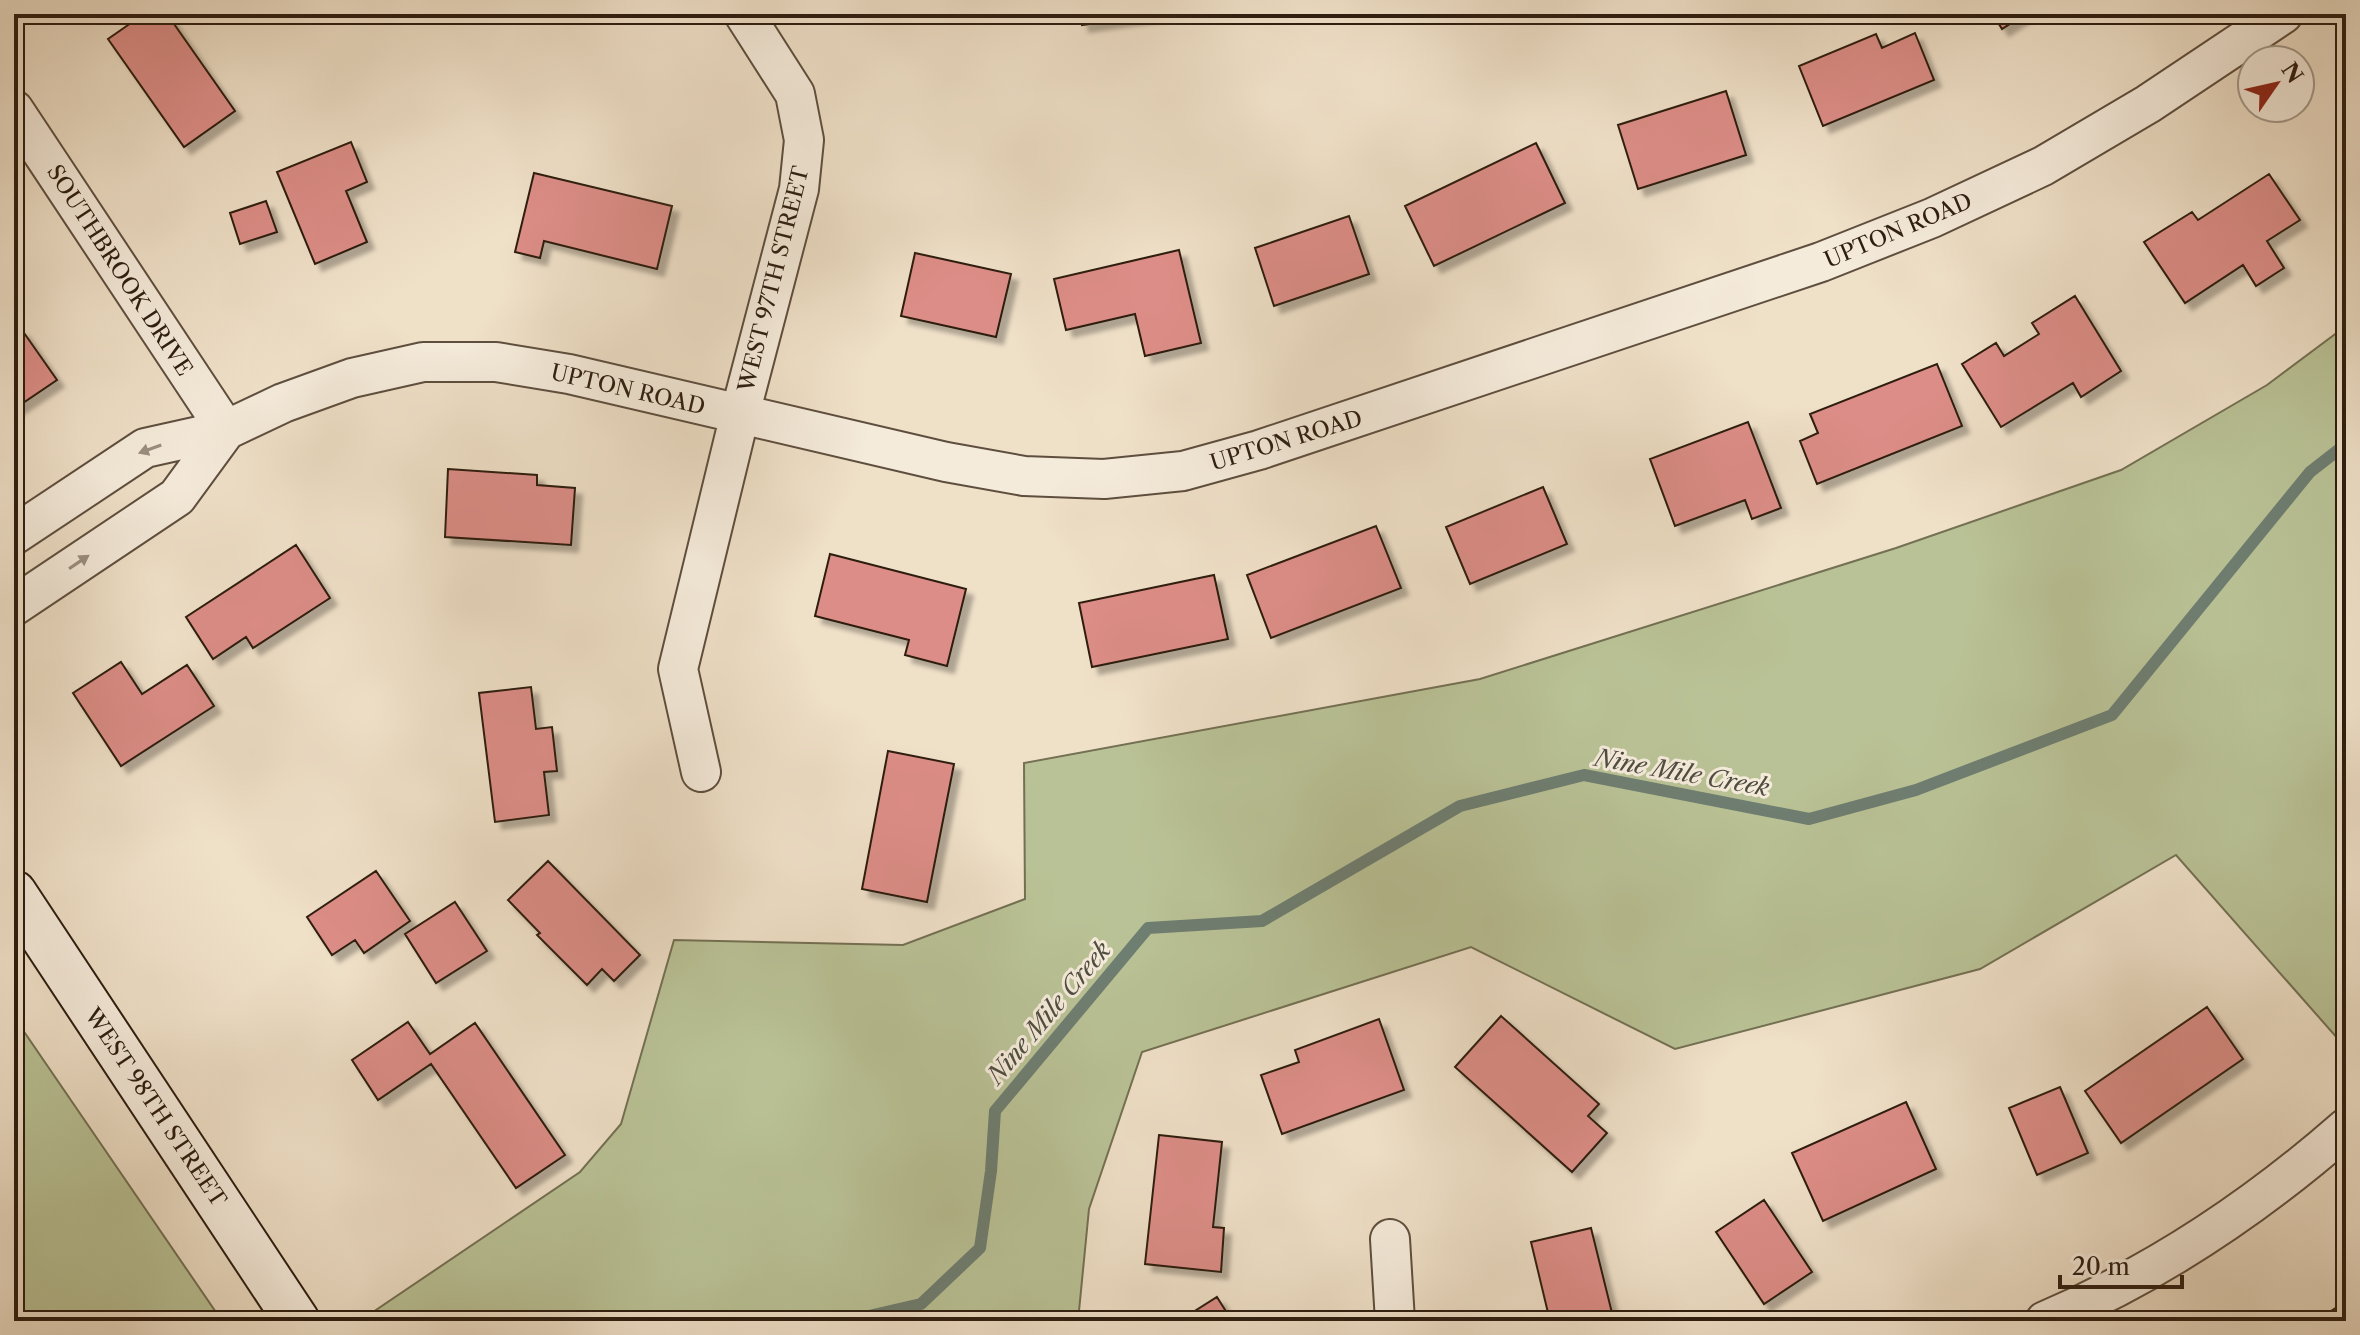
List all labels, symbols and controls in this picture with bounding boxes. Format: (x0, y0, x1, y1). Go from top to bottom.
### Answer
north arrow (2236, 44, 2316, 124)
text: N (2276, 58, 2309, 89)
street label: SOUTHBROOK DRIVE (41, 160, 198, 381)
street label: WEST 97TH STREET (732, 163, 815, 396)
street label: UPTON ROAD (1820, 187, 1976, 274)
street label: UPTON ROAD (548, 359, 708, 420)
street label: UPTON ROAD (1207, 405, 1365, 476)
one-way arrow (138, 443, 162, 456)
one-way arrow (68, 556, 90, 570)
water label: Nine Mile Creek (1591, 743, 1772, 802)
water label: Nine Mile Creek (979, 935, 1117, 1091)
street label: WEST 98TH STREET (78, 1002, 232, 1212)
scale bar (2060, 1239, 2182, 1289)
text: 20 m (2072, 1252, 2130, 1281)

